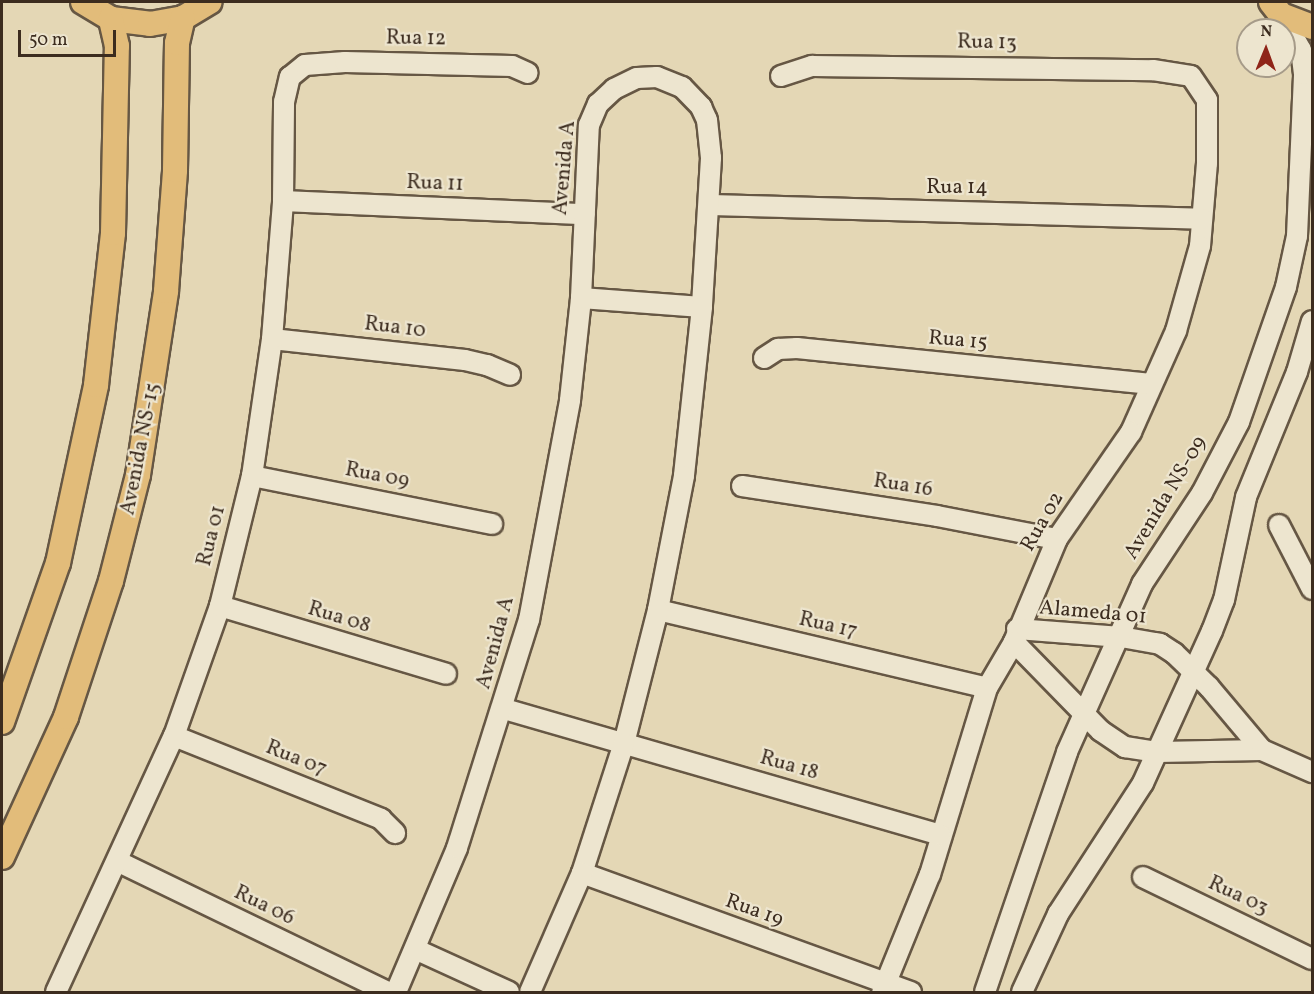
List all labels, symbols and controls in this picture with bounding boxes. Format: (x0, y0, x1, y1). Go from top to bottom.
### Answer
scale bar (21, 18, 118, 56)
north arrow (1236, 18, 1296, 78)
text: N (1260, 21, 1272, 43)
street label: Rua 12 (386, 26, 446, 52)
text: 50 m (29, 28, 68, 53)
street label: Rua 13 (957, 30, 1017, 56)
street label: Avenida A (548, 120, 582, 216)
street label: Rua 11 (406, 170, 464, 198)
street label: Rua 14 (926, 175, 988, 201)
street label: Rua 10 (363, 312, 427, 344)
street label: Rua 15 (927, 326, 989, 356)
street label: Avenida NS-15 (116, 381, 166, 517)
street label: Avenida NS-09 (1119, 432, 1213, 564)
street label: Rua 09 (343, 457, 411, 495)
street label: Rua 16 (872, 469, 934, 503)
street label: Rua 02 (1016, 488, 1070, 556)
street label: Rua 01 (192, 503, 232, 569)
street label: Avenida A (472, 594, 520, 692)
street label: Alameda 01 (1038, 596, 1148, 630)
street label: Rua 08 (305, 597, 373, 639)
street label: Rua 17 (796, 607, 860, 645)
street label: Rua 07 (262, 735, 330, 783)
street label: Rua 18 (757, 746, 821, 786)
street label: Rua 03 (1204, 871, 1272, 921)
street label: Rua 06 (230, 881, 298, 931)
street label: Rua 19 (722, 889, 786, 933)

